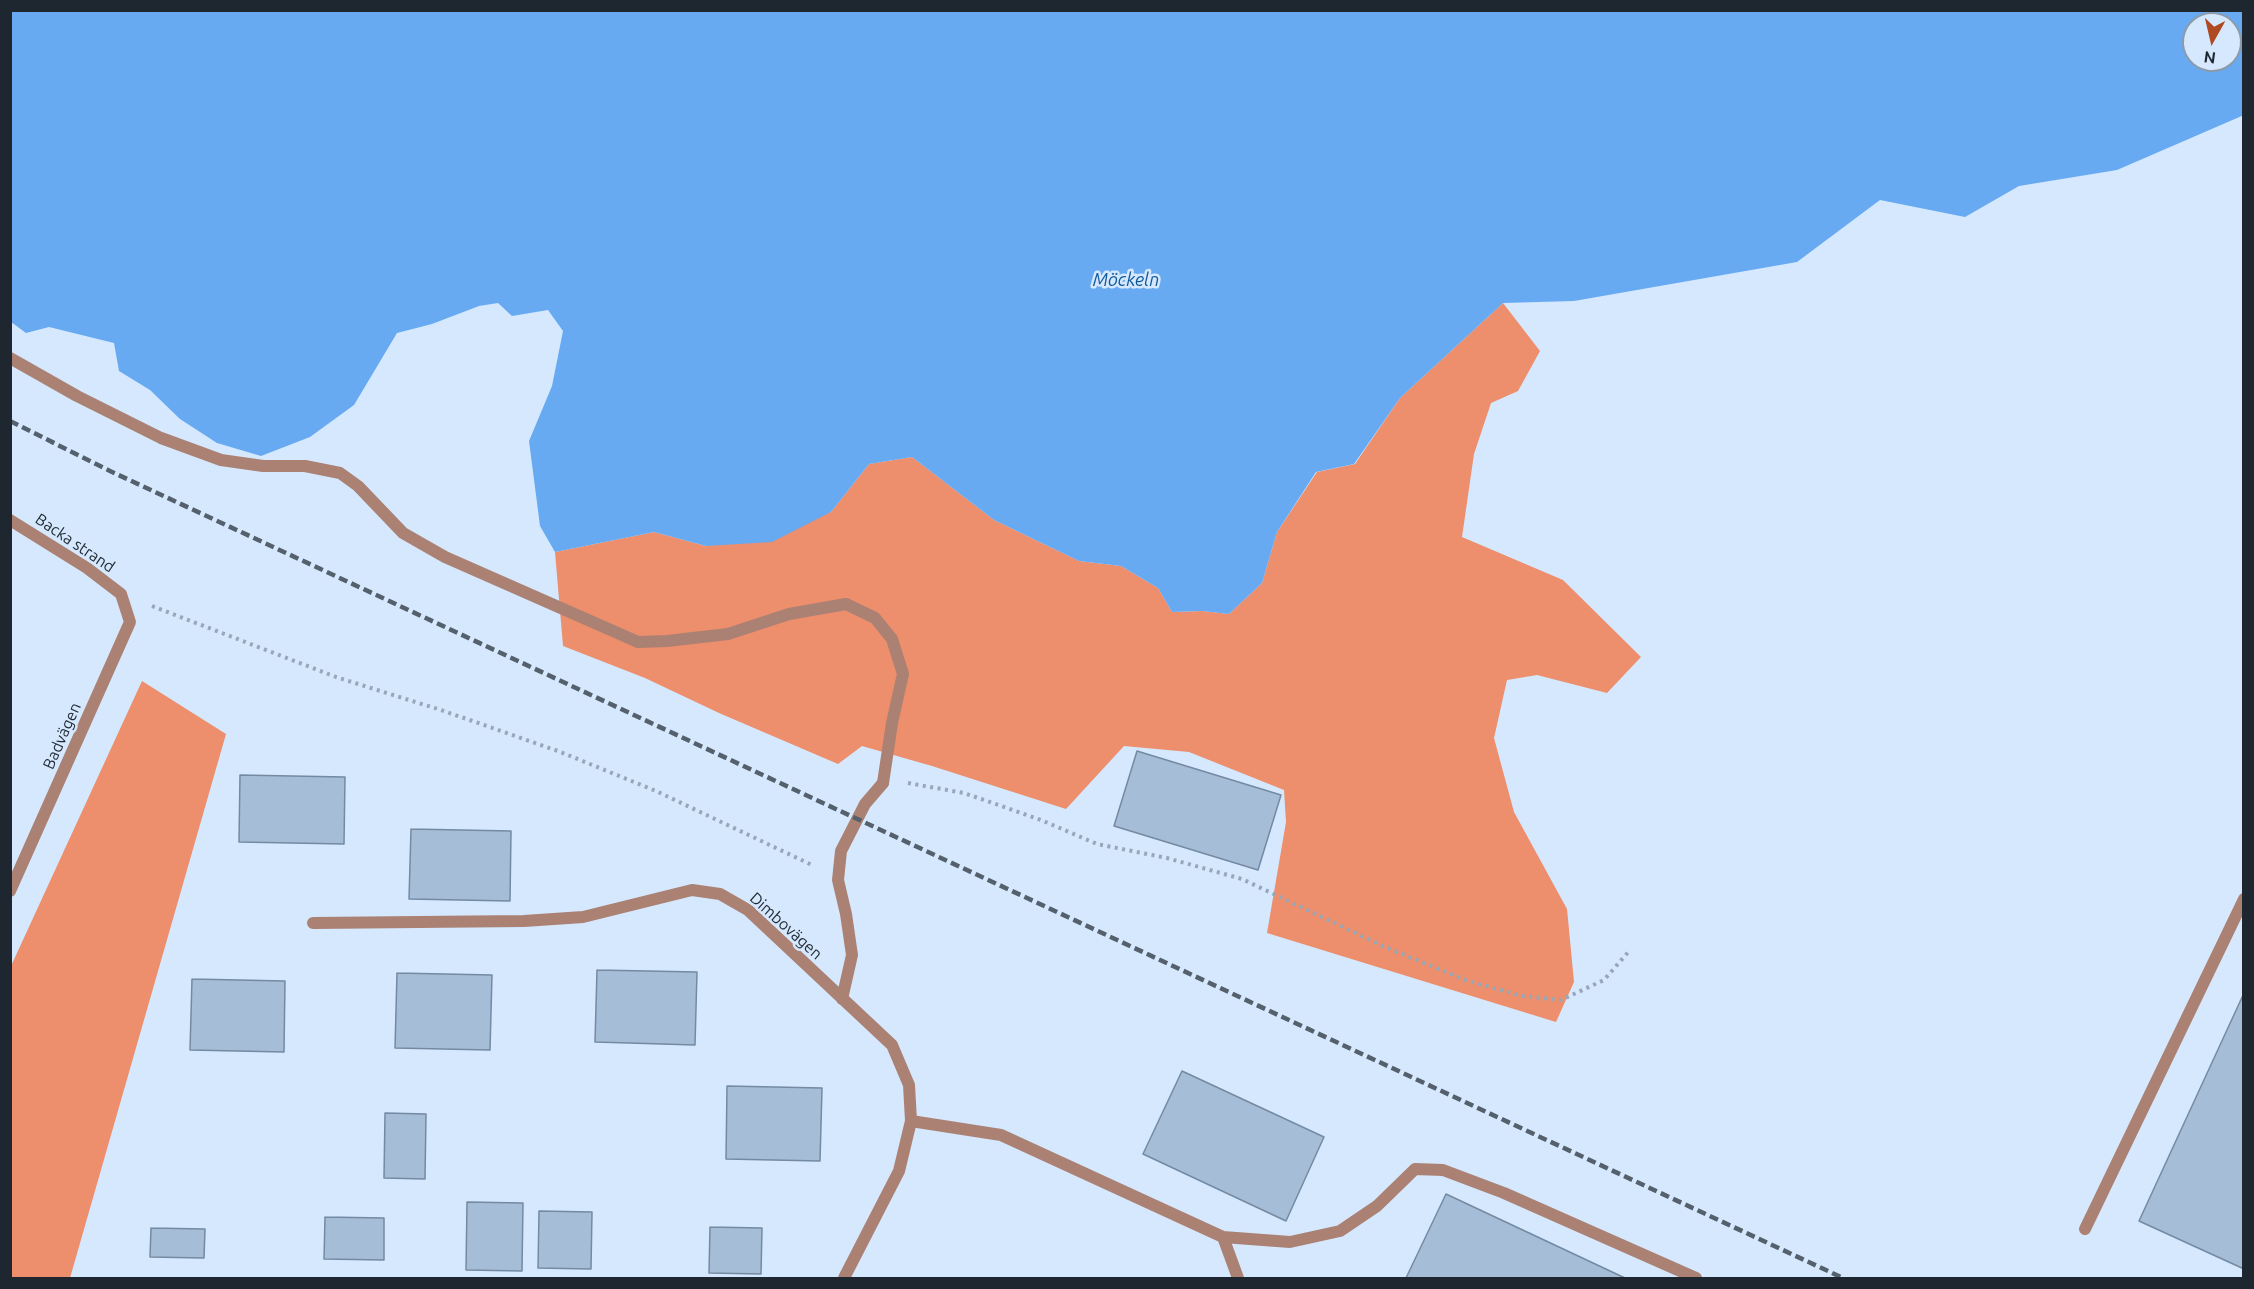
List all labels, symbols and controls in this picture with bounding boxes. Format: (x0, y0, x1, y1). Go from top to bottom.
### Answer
north arrow (2182, 12, 2242, 72)
text: N (2203, 48, 2217, 68)
water label: Möckeln (1093, 269, 1159, 291)
street label: Backa strand (32, 509, 118, 577)
street label: Badvägen (39, 700, 85, 772)
street label: Dimbovägen (746, 888, 826, 964)

